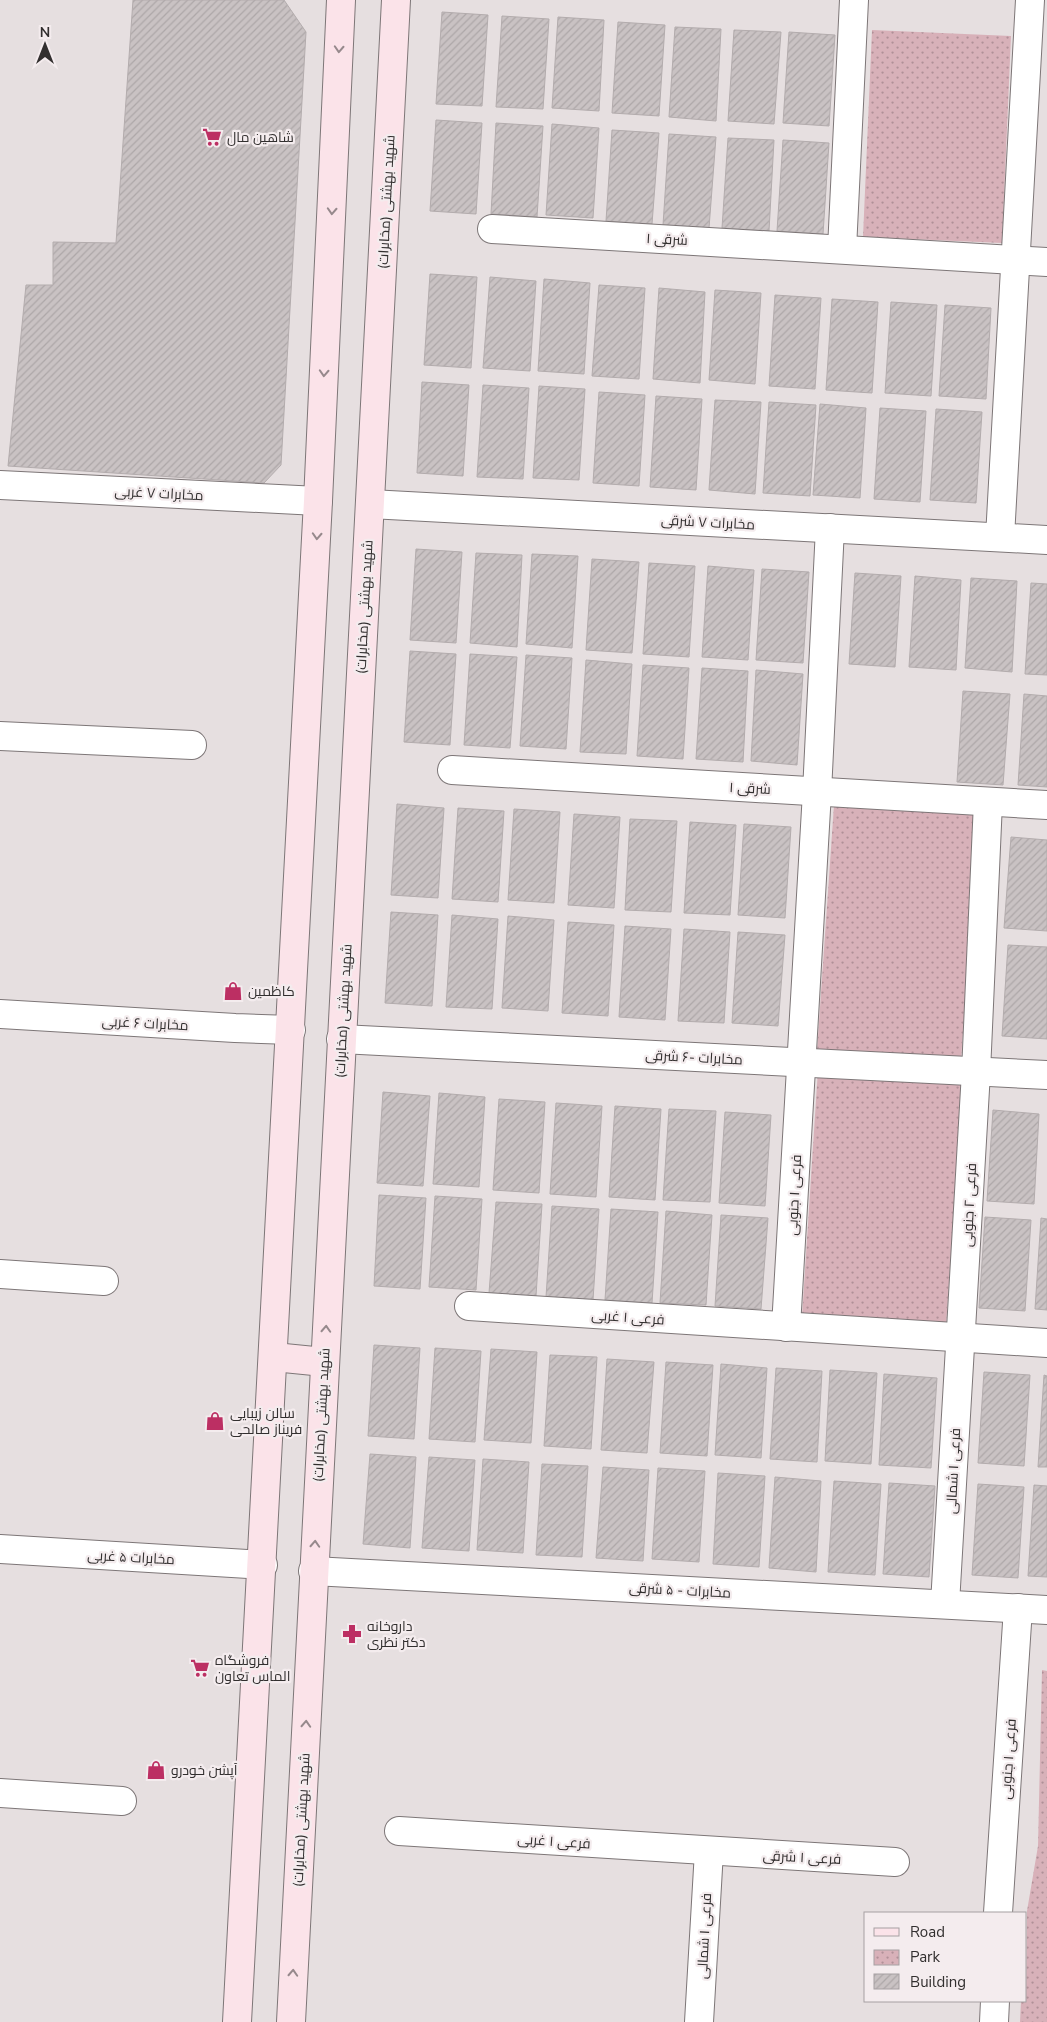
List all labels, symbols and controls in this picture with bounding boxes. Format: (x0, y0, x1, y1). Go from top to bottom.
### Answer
north arrow (20, 20, 70, 70)
text: N (40, 23, 50, 42)
one-way arrow (334, 45, 345, 53)
supermarket icon: شاهین مال (201, 126, 223, 148)
place label: شاهین مال (227, 128, 294, 147)
street label: شهید بهشتی (مخابرات) (373, 134, 400, 270)
one-way arrow (326, 207, 337, 215)
street label: شرقی ۱ (646, 229, 688, 250)
one-way arrow (319, 370, 330, 378)
street label: مخابرات ۷ غربی (114, 482, 204, 505)
street label: مخابرات ۷ شرقی (661, 511, 755, 534)
one-way arrow (311, 532, 322, 540)
street label: شهید بهشتی (مخابرات) (351, 539, 378, 675)
street label: شرقی ۱ (729, 778, 771, 799)
street label: شهید بهشتی (مخابرات) (330, 943, 357, 1079)
shop icon: کاظمین (222, 980, 244, 1002)
place label: کاظمین (248, 982, 295, 1001)
street label: مخابرات ۶ غربی (101, 1012, 189, 1035)
street label: مخابرات -۶ شرقی (645, 1045, 743, 1070)
street label: فرعی ۱ جنوبی (783, 1154, 806, 1236)
street label: فرعی ۲ جنوبی (958, 1163, 981, 1247)
street label: فرعی ۱ غربی (591, 1305, 665, 1330)
one-way arrow (320, 1325, 331, 1333)
street label: شهید بهشتی (مخابرات) (308, 1347, 335, 1483)
place label: سالن زیبایی فریناز صالحی (230, 1404, 302, 1439)
shop icon: سالن زیبایی فریناز صالحی (204, 1410, 226, 1432)
street label: فرعی ۱ شمالی (942, 1427, 965, 1515)
one-way arrow (309, 1540, 320, 1548)
street label: مخابرات ۵ غربی (87, 1546, 175, 1569)
street label: مخابرات - ۵ شرقی (628, 1578, 732, 1603)
place label: داروخانه دکتر نظری (367, 1617, 425, 1652)
pharmacy icon: داروخانه دکتر نظری (341, 1623, 363, 1645)
place label: فروشگاه الماس تعاون (215, 1651, 290, 1686)
supermarket icon: فروشگاه الماس تعاون (189, 1657, 211, 1679)
street label: فرعی ۱ جنوبی (996, 1718, 1021, 1800)
one-way arrow (300, 1719, 311, 1727)
street label: شهید بهشتی (مخابرات) (288, 1752, 315, 1888)
shop icon: آپشن خودرو (145, 1759, 167, 1781)
place label: آپشن خودرو (171, 1761, 238, 1780)
street label: فرعی ۱ غربی (517, 1829, 591, 1854)
street label: فرعی ۱ شرقی (762, 1846, 842, 1869)
street label: فرعی ۱ شمالی (693, 1892, 716, 1980)
legend (864, 1912, 1027, 2002)
text: Road (910, 1922, 945, 1942)
text: Park (910, 1947, 940, 1967)
one-way arrow (288, 1969, 299, 1977)
text: Building (910, 1972, 966, 1992)

